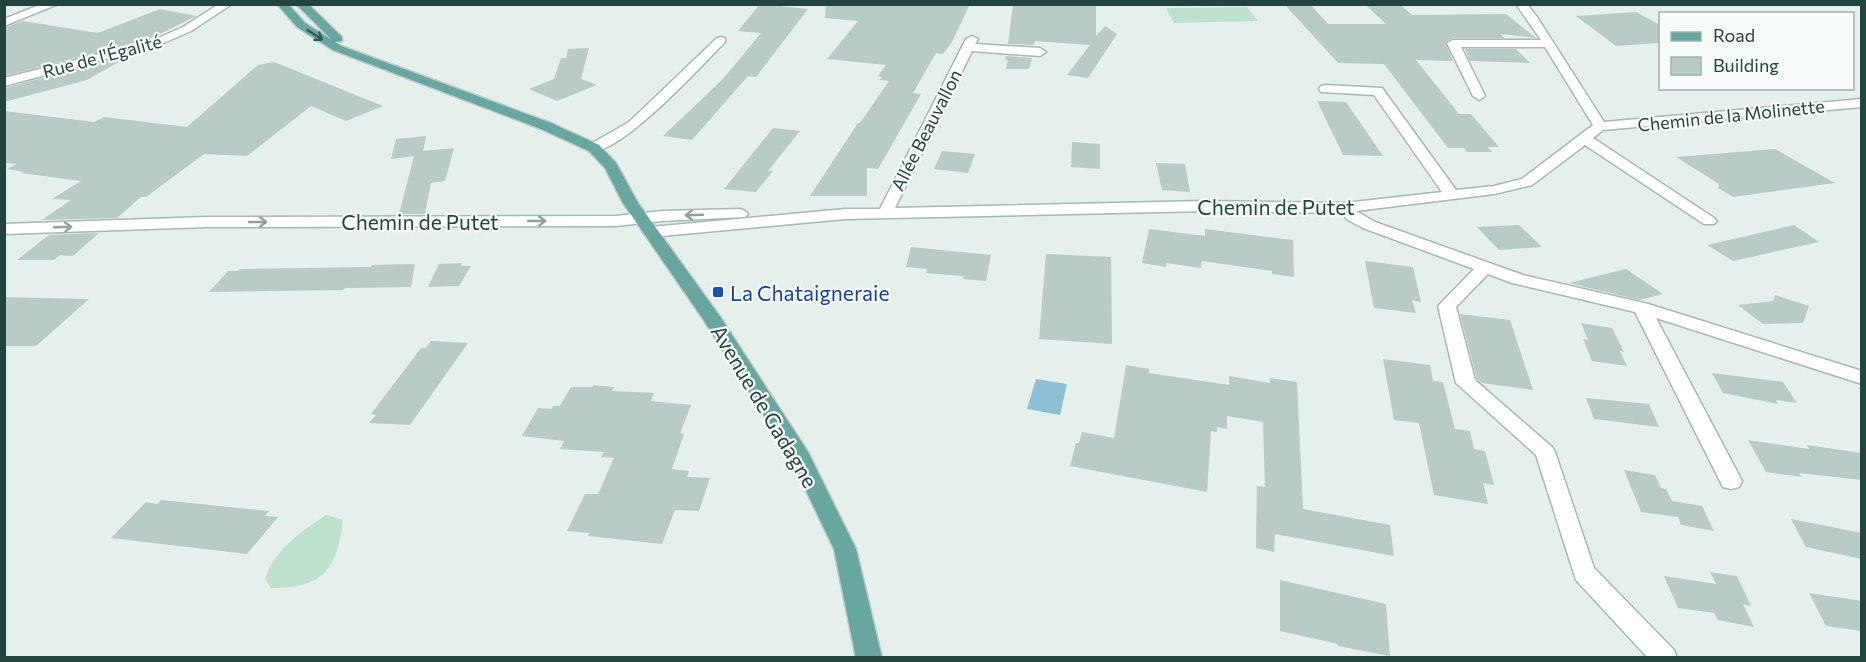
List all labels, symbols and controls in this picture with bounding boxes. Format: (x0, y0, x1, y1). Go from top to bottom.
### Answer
legend (1659, 12, 1854, 90)
text: Road (1713, 24, 1755, 46)
one-way arrow (306, 29, 323, 41)
street label: Rue de l'Égalité (40, 30, 164, 82)
text: Building (1713, 54, 1779, 76)
street label: Allée Beauvallon (886, 66, 966, 194)
street label: Chemin de la Molinette (1636, 94, 1826, 136)
street label: Chemin de Putet (1197, 194, 1355, 219)
street label: Chemin de Putet (341, 209, 499, 234)
one-way arrow (685, 209, 705, 220)
one-way arrow (526, 215, 546, 227)
one-way arrow (247, 216, 267, 228)
one-way arrow (52, 222, 72, 233)
place label: La Chataigneraie (730, 280, 890, 305)
marker: La Chataigneraie (711, 285, 725, 299)
street label: Avenue de Gadagne (707, 320, 823, 492)

